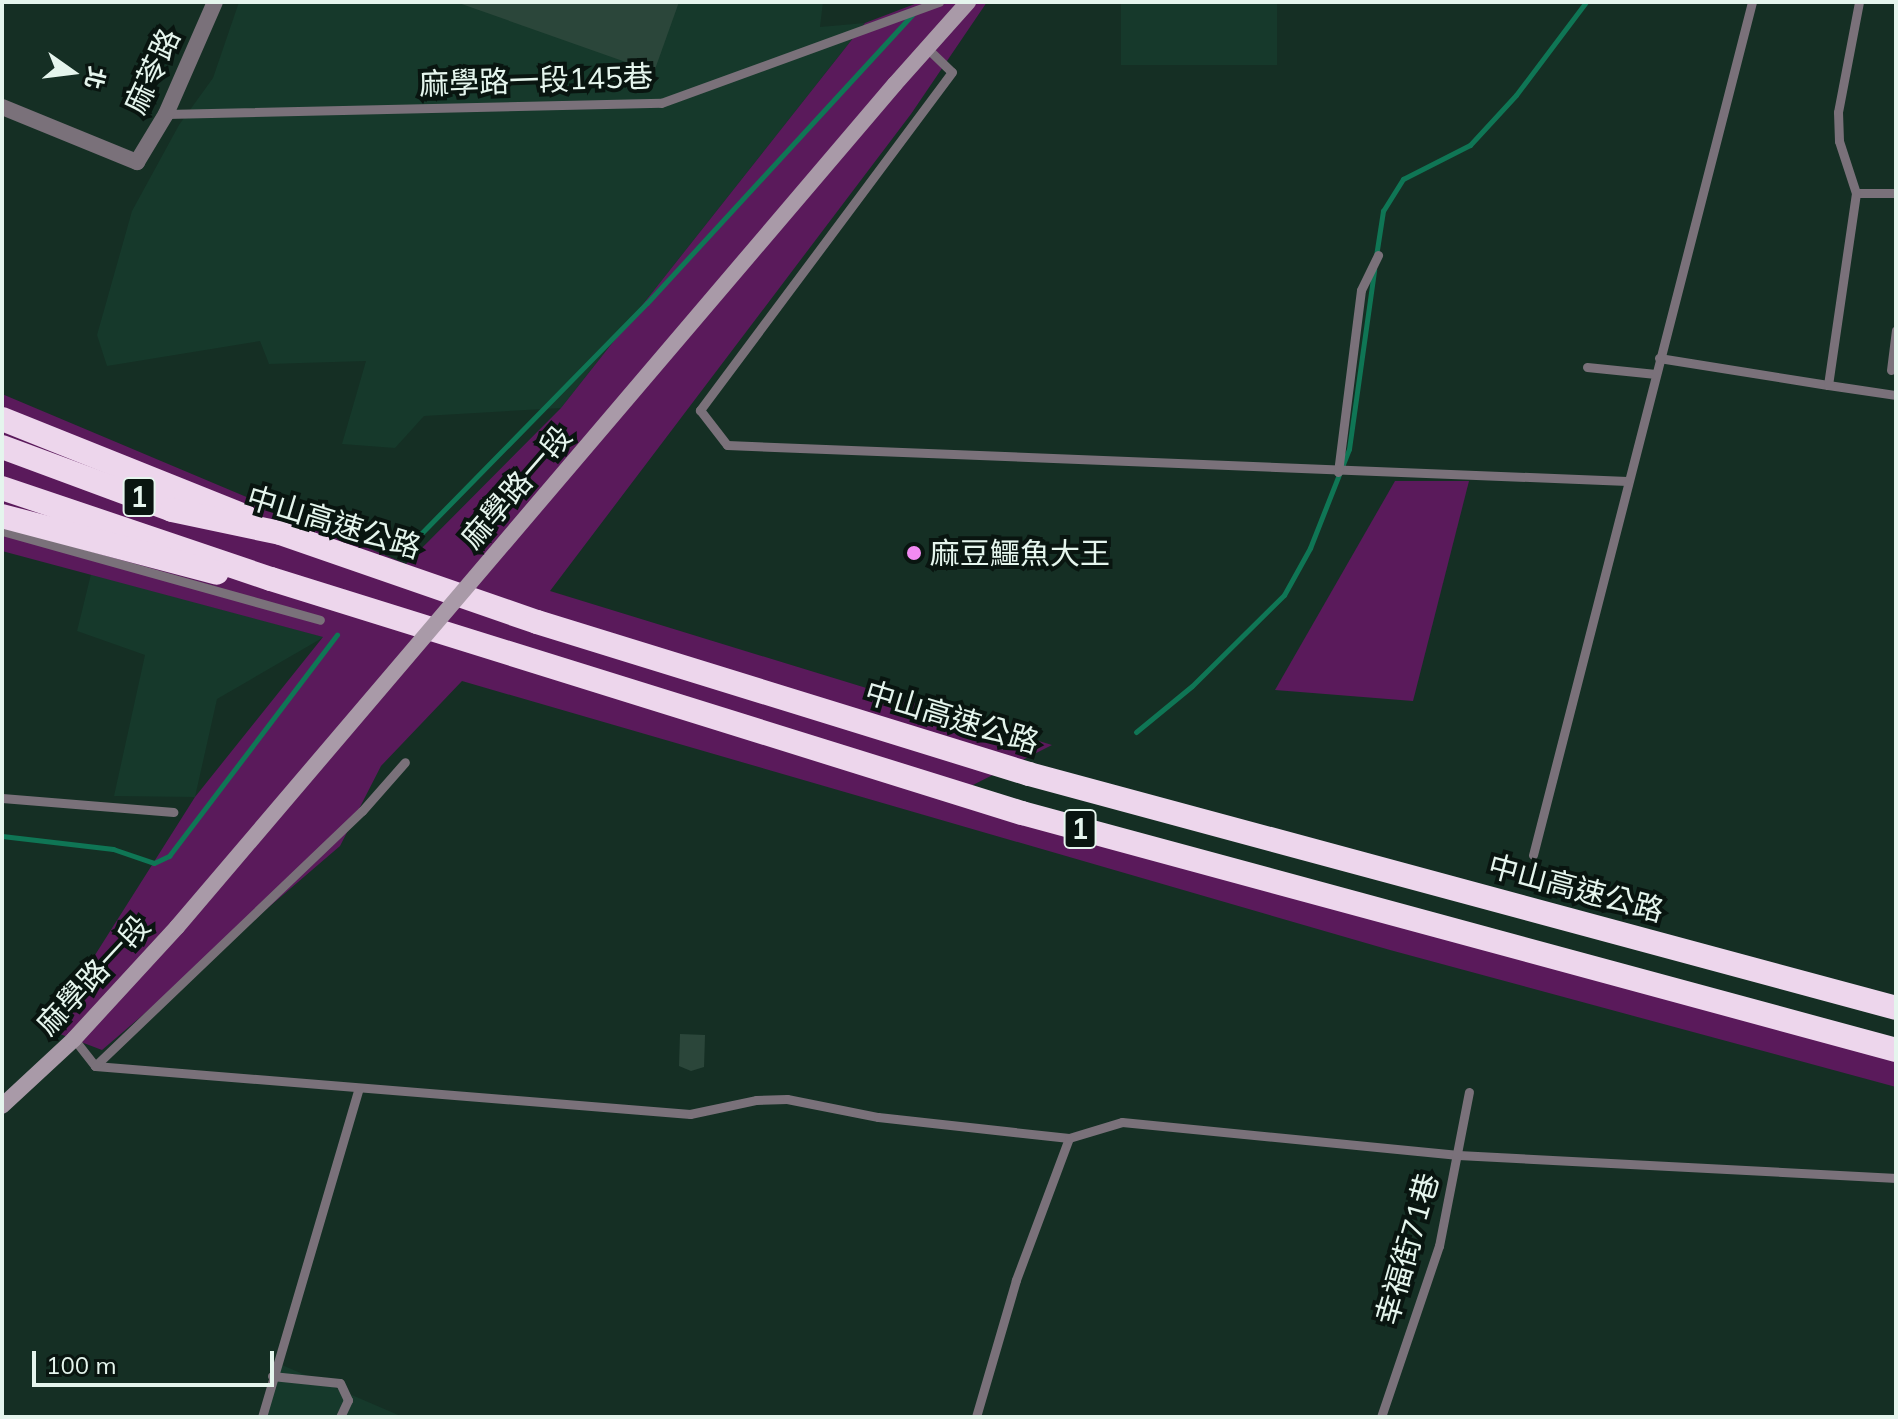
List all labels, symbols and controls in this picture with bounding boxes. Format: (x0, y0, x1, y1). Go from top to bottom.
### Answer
street label: 麻苓路 (117, 23, 187, 119)
north arrow (32, 32, 112, 112)
street label: 麻學路一段145巷 (418, 58, 654, 102)
text: 北 (79, 64, 112, 92)
street label: 麻學路一段 (453, 419, 579, 555)
road number: 1 (121, 473, 157, 521)
street label: 中山高速公路 (243, 478, 425, 566)
place label: 麻豆鱷魚大王 (930, 535, 1110, 571)
marker: 麻豆鱷魚大王 (905, 544, 923, 562)
street label: 中山高速公路 (861, 673, 1043, 761)
road number: 1 (1062, 805, 1098, 853)
street label: 中山高速公路 (1484, 847, 1668, 929)
street label: 麻學路一段 (29, 908, 157, 1042)
street label: 幸福街71巷 (1368, 1169, 1446, 1329)
scale bar (36, 1335, 278, 1385)
text: 100 m (46, 1350, 117, 1380)

